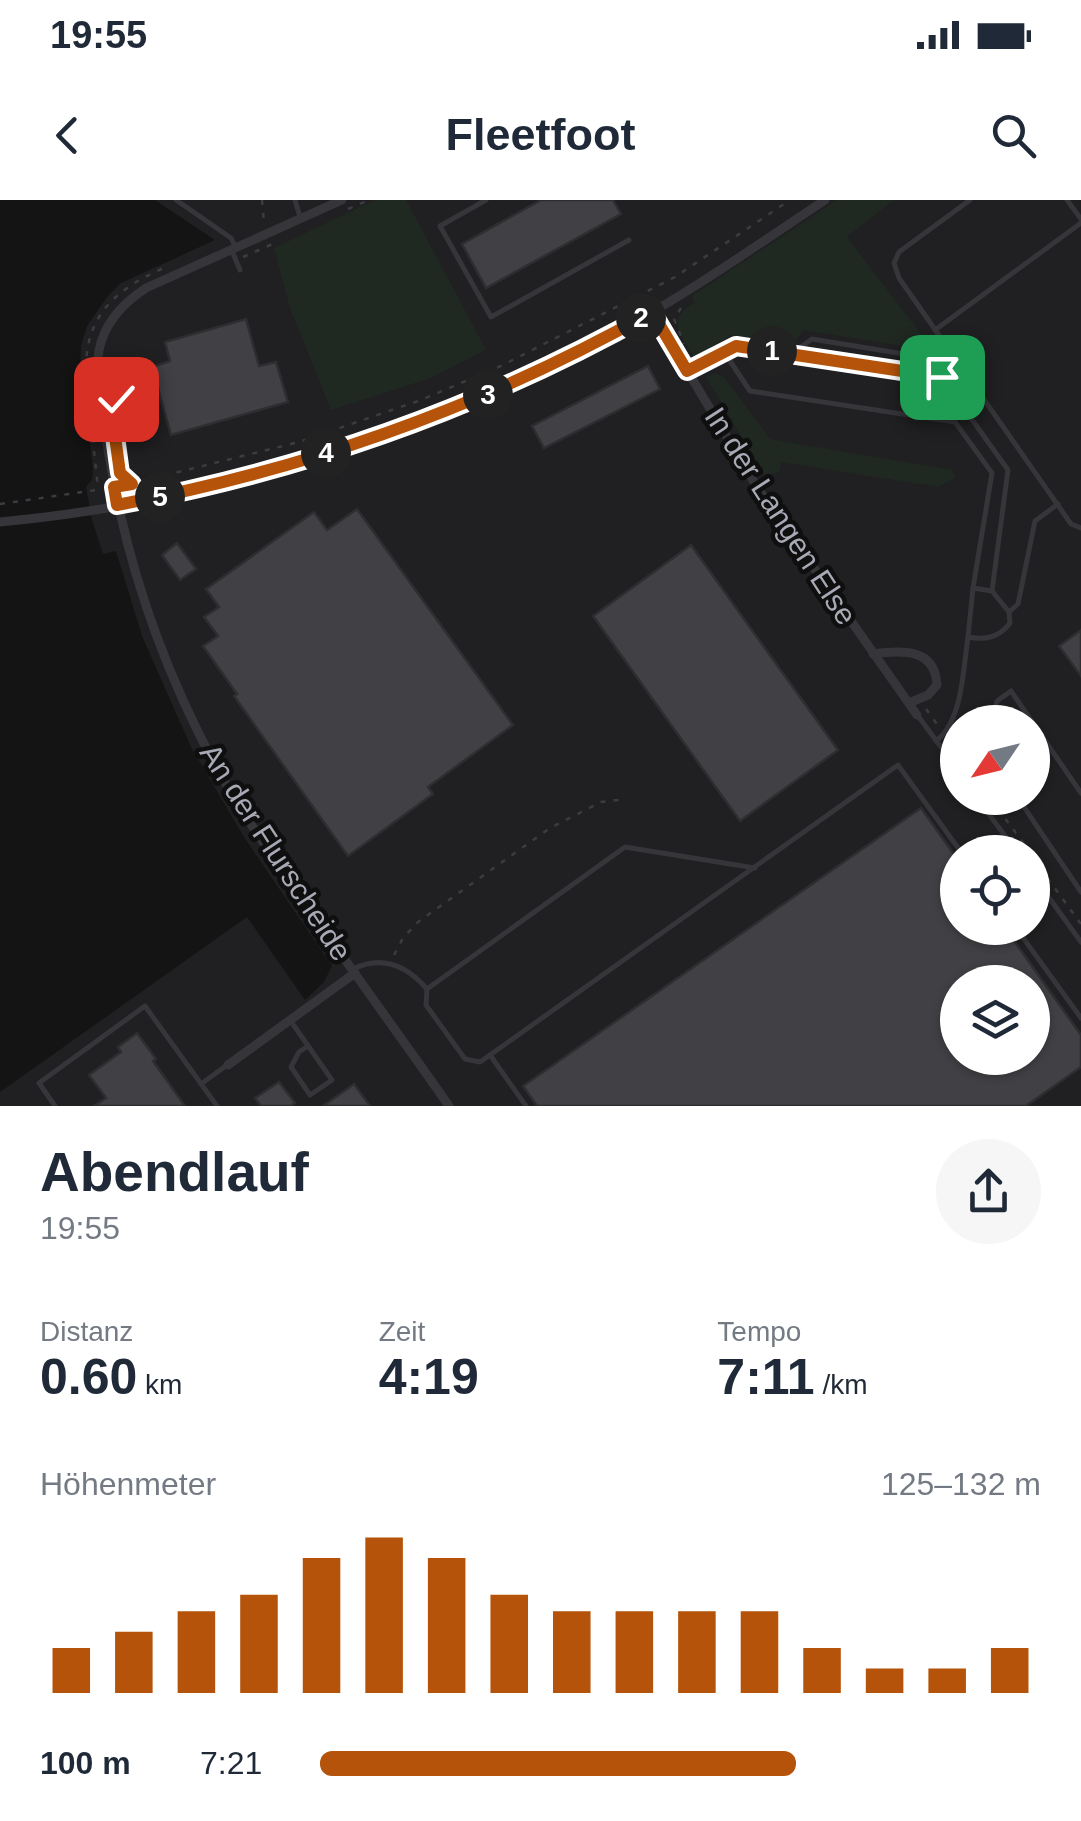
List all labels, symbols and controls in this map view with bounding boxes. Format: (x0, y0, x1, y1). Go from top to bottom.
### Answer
text: 19:55 (50, 14, 147, 56)
icon: back (40, 108, 95, 163)
icon: search (986, 108, 1041, 163)
text: Fleetfoot (446, 109, 635, 160)
pin: 2 (616, 293, 666, 343)
text: 2 (633, 302, 649, 333)
pin: 1 (747, 326, 797, 376)
text: 1 (764, 335, 780, 366)
pin (900, 335, 985, 420)
icon: arrive (915, 350, 970, 405)
pin (74, 357, 159, 442)
pin: 3 (463, 370, 513, 420)
icon: check (89, 372, 144, 427)
text: 3 (480, 379, 496, 410)
street label: In der Langen Else (699, 401, 863, 631)
pin: 4 (301, 428, 351, 478)
text: 4 (318, 437, 334, 468)
pin: 5 (135, 472, 185, 522)
text: 5 (152, 481, 168, 512)
north arrow (940, 705, 1050, 815)
map controls (940, 705, 1050, 1075)
street label: An der Flurscheide (194, 737, 358, 967)
button: locate (940, 835, 1050, 945)
button: layers (940, 965, 1050, 1075)
button: share (936, 1139, 1041, 1244)
text: Abendlauf (40, 1141, 309, 1203)
text: 19:55 (40, 1210, 120, 1246)
text: Distanz (40, 1316, 133, 1347)
text: Zeit (379, 1316, 425, 1347)
text: Tempo (717, 1316, 801, 1347)
text: 0.60 (40, 1349, 137, 1405)
text: 4:19 (379, 1349, 479, 1405)
text: 7:11 (717, 1349, 815, 1405)
text: km (137, 1369, 182, 1400)
text: /km (815, 1369, 868, 1400)
text: Höhenmeter (40, 1466, 216, 1502)
text: 125–132 m (881, 1466, 1041, 1502)
text: 100 m (40, 1745, 131, 1781)
text: 7:21 (200, 1745, 262, 1781)

